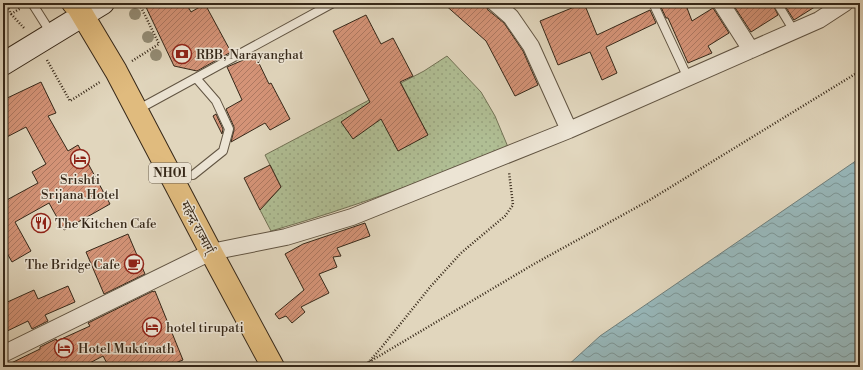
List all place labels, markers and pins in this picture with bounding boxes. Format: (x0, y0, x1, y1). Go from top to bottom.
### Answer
bank icon: RBB, Narayanghat (171, 43, 193, 65)
place label: RBB, Narayanghat (196, 47, 304, 63)
hotel icon: Srishti Srijana Hotel (69, 148, 91, 170)
place label: Srishti Srijana Hotel (41, 172, 119, 203)
restaurant icon: The Kitchen Cafe (30, 212, 52, 234)
place label: The Kitchen Cafe (55, 216, 157, 232)
cafe icon: The Bridge Cafe (123, 253, 145, 275)
place label: The Bridge Cafe (25, 257, 120, 273)
hotel icon: hotel tirupati (141, 316, 163, 338)
place label: hotel tirupati (166, 320, 244, 336)
hotel icon: Hotel Muktinath (53, 337, 75, 359)
place label: Hotel Muktinath (78, 341, 175, 357)

